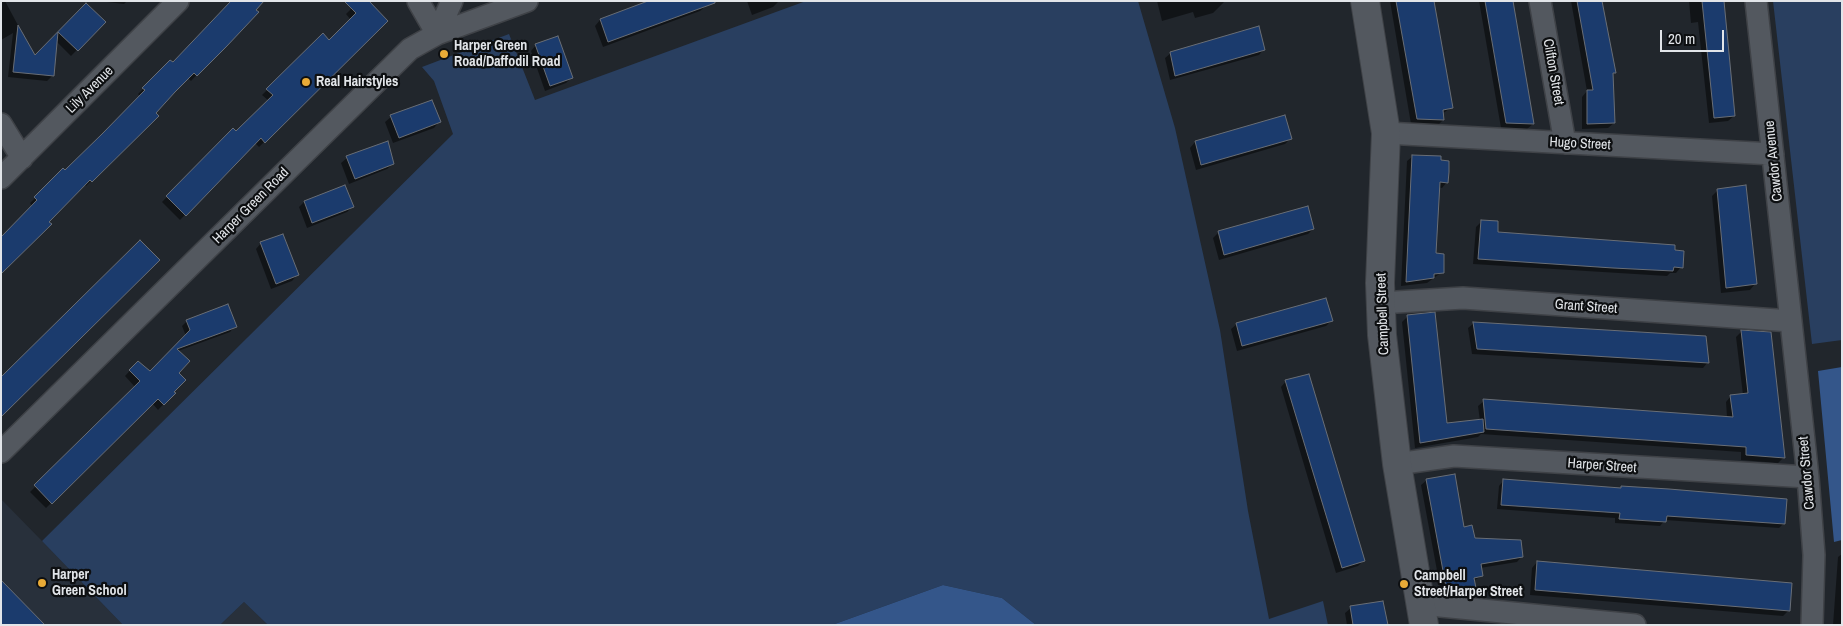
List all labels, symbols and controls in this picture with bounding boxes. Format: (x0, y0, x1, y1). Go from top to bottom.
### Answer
scale bar (1663, 20, 1727, 52)
text: 20 m (1668, 28, 1695, 49)
place label: Harper Green Road/Daffodil Road (454, 38, 561, 70)
street label: Clifton Street (1539, 38, 1567, 106)
marker: Harper Green Road/Daffodil Road (438, 48, 450, 60)
street label: Lily Avenue (63, 63, 117, 117)
place label: Real Hairstyles (316, 74, 398, 90)
marker: Real Hairstyles (300, 76, 312, 88)
street label: Cawdor Avenue (1761, 120, 1787, 202)
street label: Hugo Street (1549, 134, 1611, 154)
street label: Harper Green Road (209, 164, 293, 248)
street label: Campbell Street (1373, 273, 1393, 355)
street label: Grant Street (1554, 296, 1618, 318)
street label: Cawdor Street (1795, 436, 1819, 510)
street label: Harper Street (1567, 455, 1637, 477)
place label: Harper Green School (52, 567, 127, 600)
place label: Campbell Street/Harper Street (1414, 568, 1522, 600)
marker: Harper Green School (36, 577, 48, 589)
marker: Campbell Street/Harper Street (1398, 578, 1410, 590)

